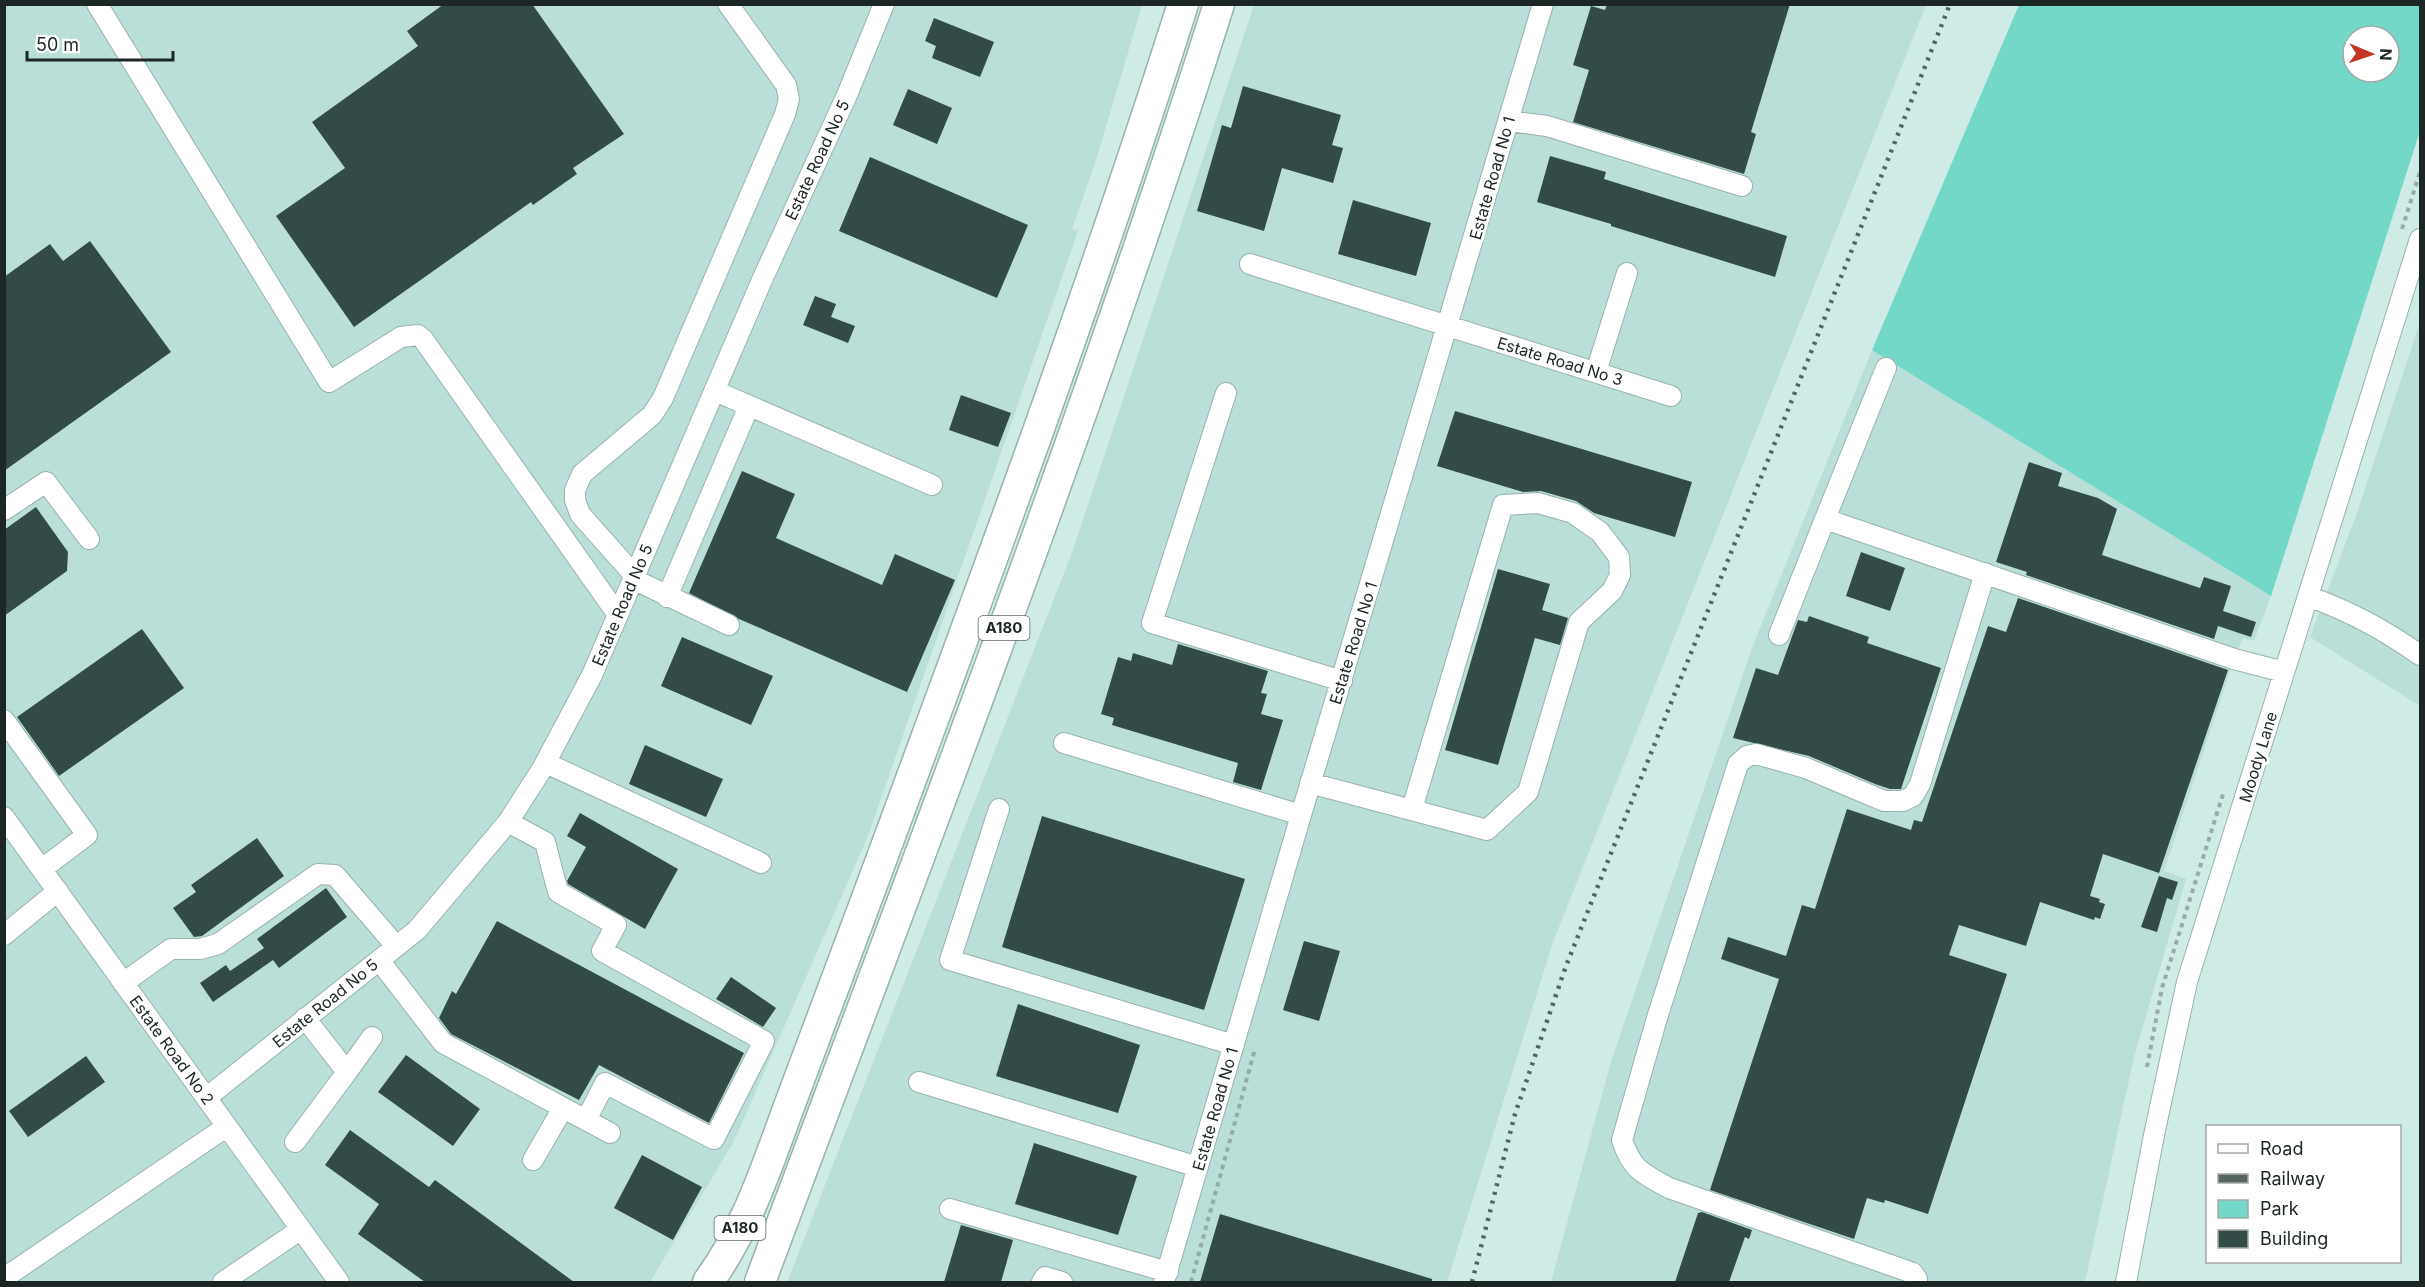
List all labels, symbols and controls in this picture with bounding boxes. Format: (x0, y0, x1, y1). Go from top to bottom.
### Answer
scale bar (27, 24, 172, 62)
north arrow (2341, 24, 2401, 84)
text: 50 m (36, 34, 79, 55)
text: N (2376, 48, 2396, 61)
street label: Estate Road No 5 (780, 97, 854, 223)
street label: Estate Road No 1 (1465, 114, 1519, 242)
street label: Estate Road No 3 (1495, 332, 1625, 390)
street label: Estate Road No 5 (587, 541, 657, 669)
street label: Estate Road No 1 (1325, 579, 1381, 707)
road number: A180 (978, 616, 1030, 640)
street label: Moody Lane (2235, 709, 2281, 805)
street label: Estate Road No 5 (268, 954, 382, 1052)
street label: Estate Road No 2 (126, 991, 218, 1109)
street label: Estate Road No 1 (1188, 1045, 1242, 1173)
legend (2206, 1125, 2401, 1263)
text: Road (2260, 1138, 2303, 1159)
text: Railway (2260, 1168, 2325, 1189)
text: Park (2260, 1198, 2299, 1219)
road number: A180 (714, 1216, 766, 1240)
text: Building (2260, 1228, 2328, 1249)

